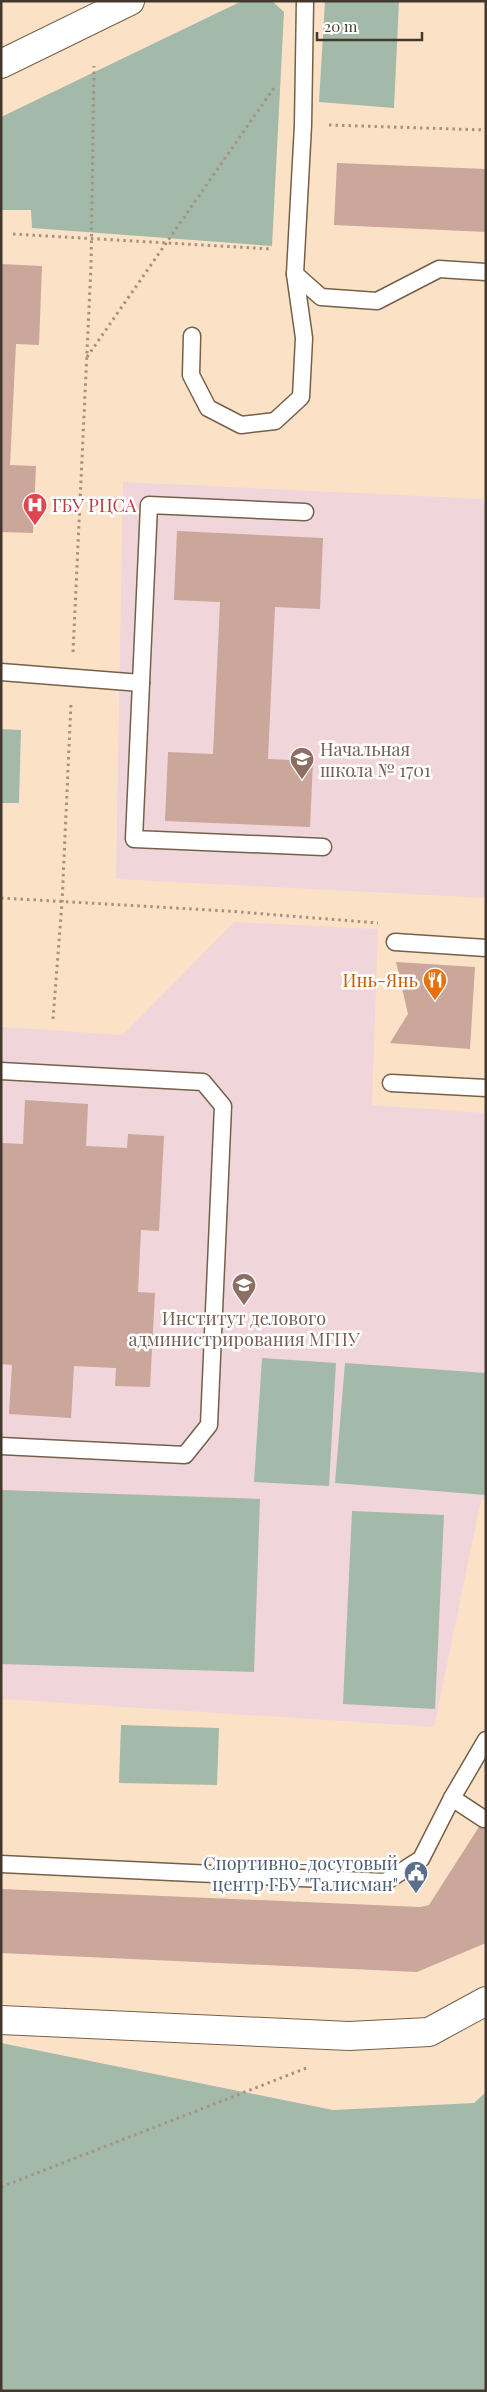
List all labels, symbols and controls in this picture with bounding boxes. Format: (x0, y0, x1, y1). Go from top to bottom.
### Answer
scale bar (317, 10, 422, 42)
text: 20 m (324, 16, 358, 36)
hospital icon: ГБУ РЦСА (22, 492, 48, 526)
place label: ГБУ РЦСА (52, 493, 137, 517)
place label: Начальная школа № 1701 (320, 737, 431, 782)
school or university icon: Начальная школа № 1701 (289, 746, 315, 780)
restaurant icon: Инь-Янь (422, 967, 448, 1001)
place label: Инь-Янь (343, 968, 418, 992)
school or university icon: Институт делового администрирования МГПУ (231, 1272, 257, 1306)
place label: Институт делового администрирования МГПУ (128, 1306, 360, 1351)
place label: Спортивно-досуговый центр ГБУ "Талисман" (203, 1851, 398, 1896)
public building icon: Спортивно-досуговый центр ГБУ "Талисман" (403, 1860, 429, 1894)

